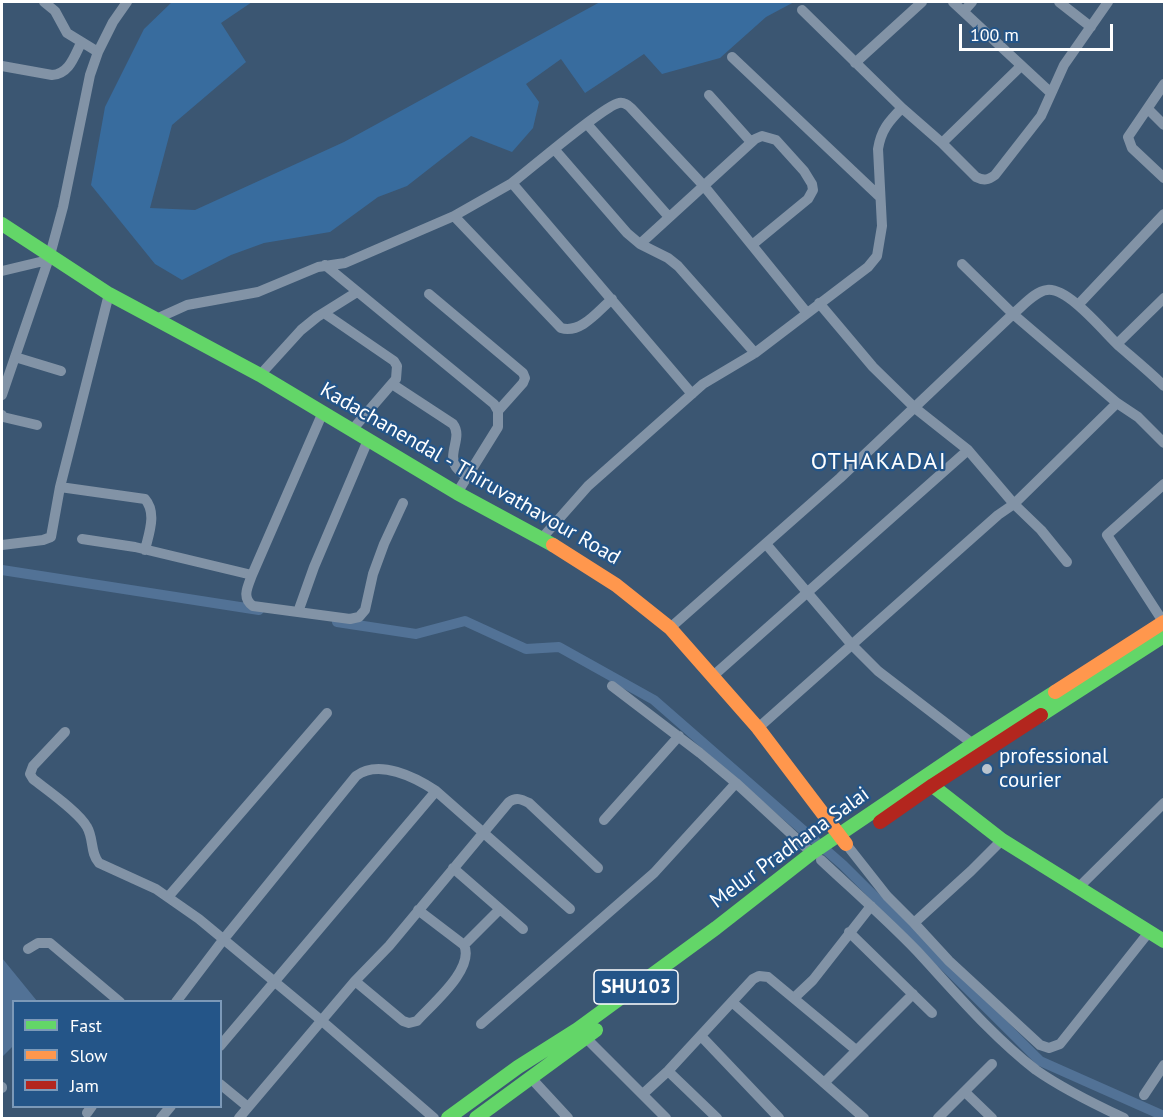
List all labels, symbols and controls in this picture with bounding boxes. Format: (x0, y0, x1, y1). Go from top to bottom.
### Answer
scale bar (962, 12, 1116, 50)
text: 100 m (970, 23, 1019, 46)
street label: Kadachanendal - Thiruvathavour Road (315, 377, 625, 571)
district label: OTHAKADAI (811, 448, 947, 476)
place label: professional courier (999, 744, 1108, 794)
marker: professional courier (980, 762, 994, 776)
street label: Melur Pradhana Salai (706, 782, 874, 914)
road number: SHU103 (594, 970, 678, 1004)
legend (12, 1000, 222, 1108)
text: Fast (70, 1014, 102, 1037)
text: Slow (70, 1044, 108, 1067)
text: Jam (70, 1074, 99, 1097)

